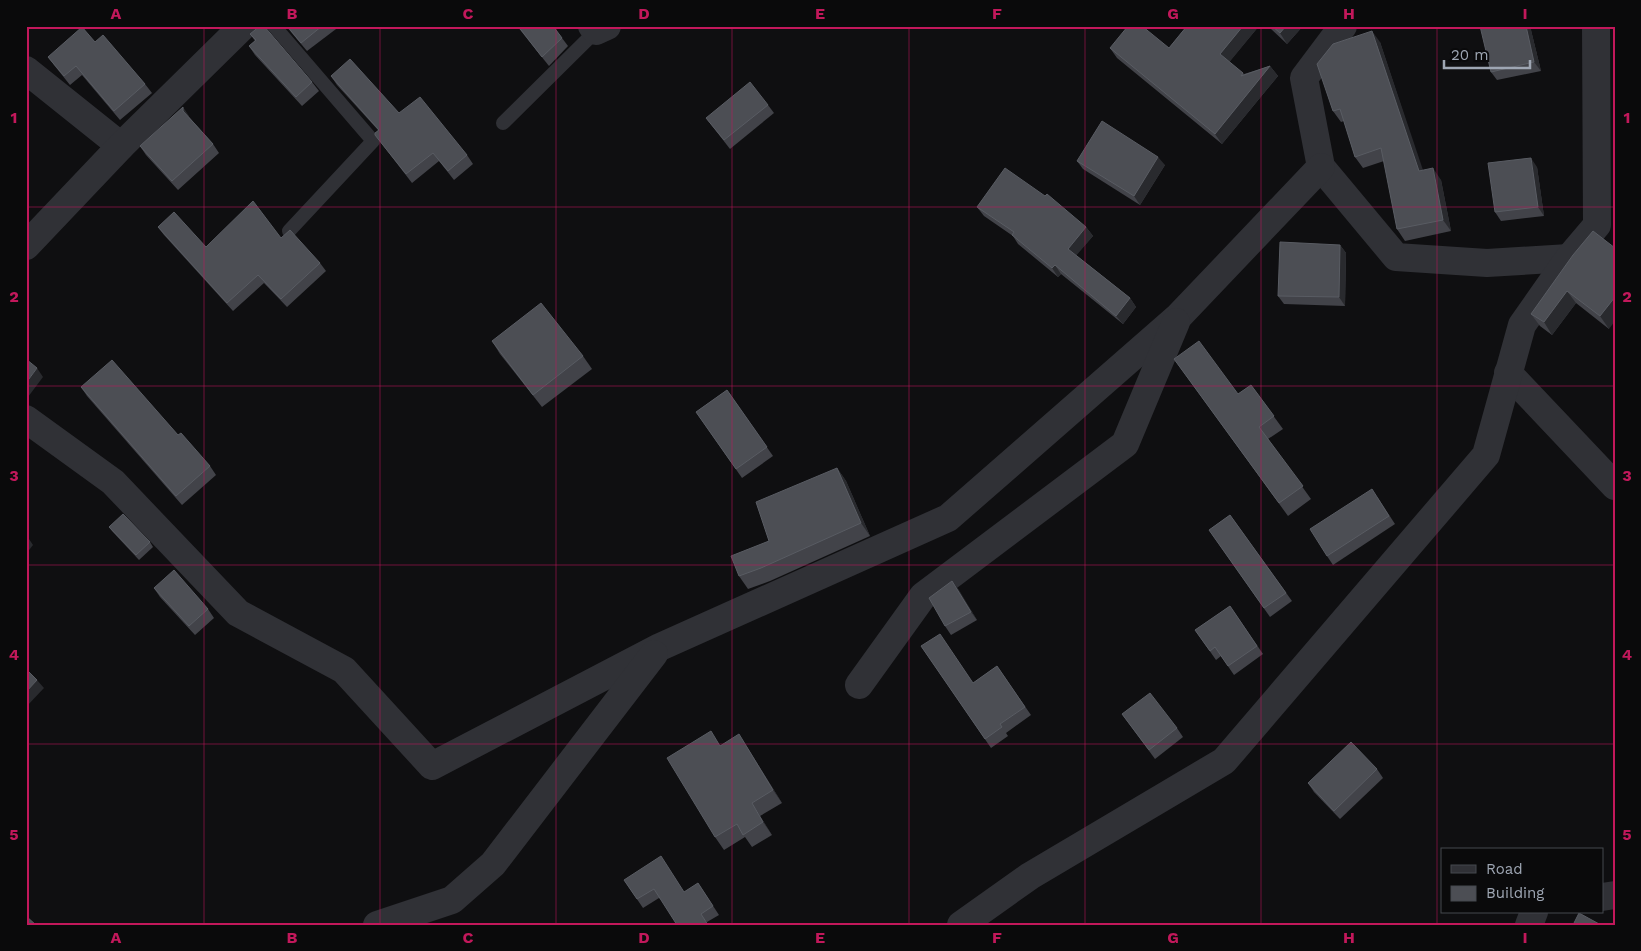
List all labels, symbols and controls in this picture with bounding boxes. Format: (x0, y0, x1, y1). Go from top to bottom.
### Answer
text: A (111, 4, 122, 23)
text: B (287, 4, 298, 23)
text: C (463, 4, 474, 23)
text: D (638, 4, 650, 23)
text: E (815, 4, 825, 23)
text: F (992, 4, 1002, 23)
text: G (1167, 4, 1179, 23)
text: H (1343, 4, 1355, 23)
text: I (1522, 4, 1528, 23)
scale bar (1444, 38, 1530, 70)
text: 20 m (1451, 46, 1489, 64)
text: 1 (11, 108, 17, 127)
text: 1 (1624, 108, 1630, 127)
text: 2 (9, 287, 19, 306)
text: 2 (1622, 287, 1632, 306)
text: 3 (9, 466, 19, 485)
text: 3 (1622, 466, 1632, 485)
text: 4 (9, 645, 19, 664)
text: 4 (1622, 645, 1632, 664)
text: 5 (9, 825, 19, 844)
text: 5 (1622, 825, 1632, 844)
legend (1441, 848, 1604, 914)
text: Road (1486, 860, 1523, 878)
text: Building (1486, 884, 1544, 902)
text: A (111, 928, 122, 947)
text: B (287, 928, 298, 947)
text: C (463, 928, 474, 947)
text: D (638, 928, 650, 947)
text: E (815, 928, 825, 947)
text: F (992, 928, 1002, 947)
text: G (1167, 928, 1179, 947)
text: H (1343, 928, 1355, 947)
text: I (1522, 928, 1528, 947)

